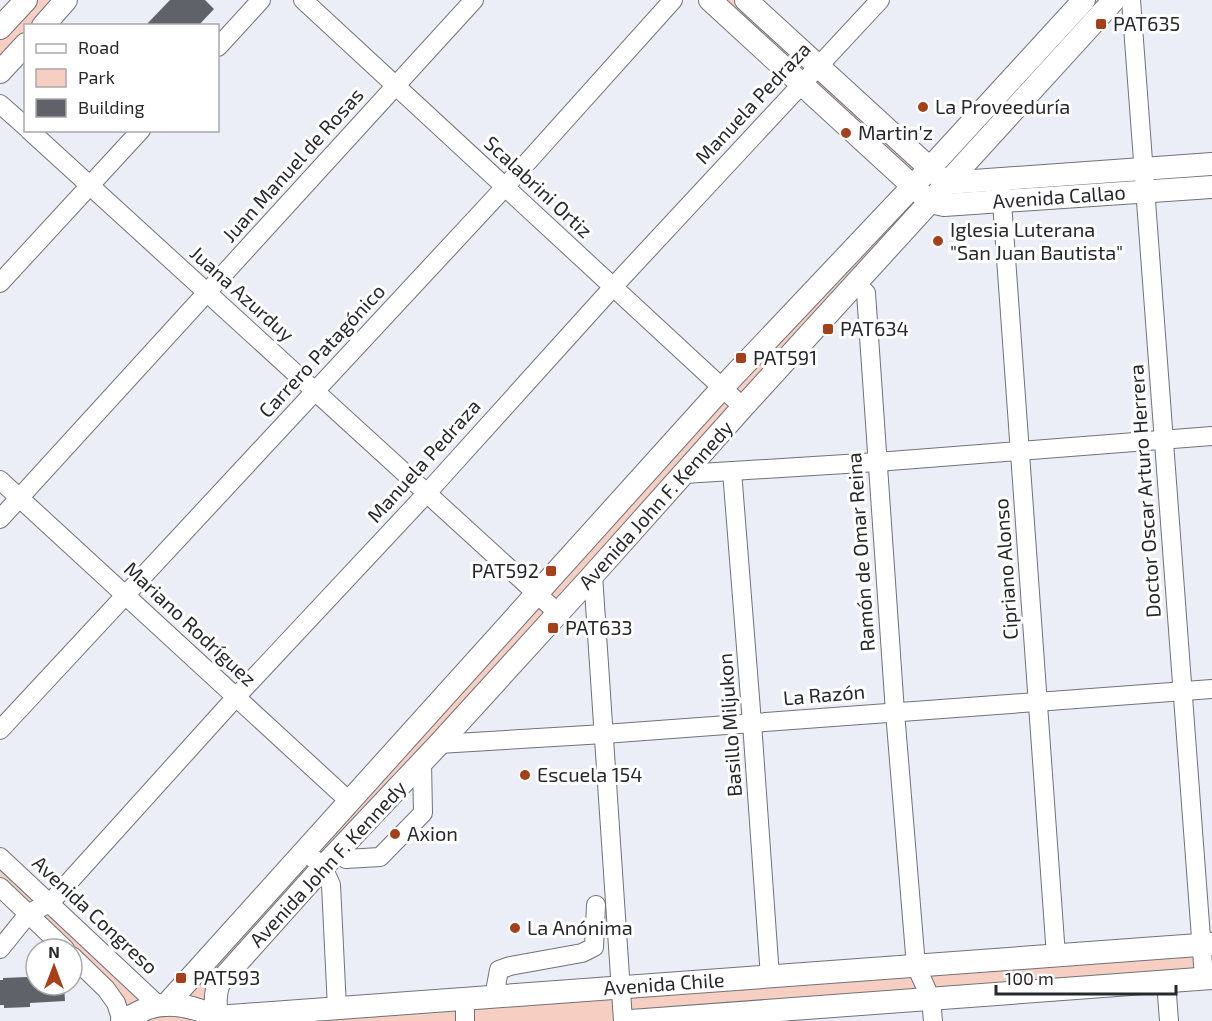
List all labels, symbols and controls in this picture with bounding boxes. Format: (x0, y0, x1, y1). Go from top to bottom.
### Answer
place label: PAT635 (1113, 11, 1180, 35)
marker: PAT635 (1094, 17, 1108, 31)
legend (24, 24, 219, 132)
text: Road (78, 36, 119, 58)
street label: Manuela Pedraza (690, 36, 815, 168)
text: Park (78, 66, 115, 88)
street label: Juan Manuel de Rosas (217, 82, 368, 246)
place label: La Proveeduría (935, 94, 1070, 118)
text: Building (78, 96, 145, 118)
marker: La Proveeduría (916, 100, 930, 114)
place label: Martin'z (858, 120, 933, 144)
marker: Martin'z (839, 126, 853, 140)
street label: Scalabrini Ortiz (480, 130, 598, 242)
street label: Avenida Callao (992, 179, 1126, 213)
place label: Iglesia Luterana "San Juan Bautista" (950, 217, 1123, 264)
marker: Iglesia Luterana "San Juan Bautista" (931, 234, 945, 248)
street label: Juana Azurduy (186, 240, 300, 346)
street label: Carrero Patagónico (253, 279, 389, 422)
place label: PAT634 (840, 316, 909, 340)
marker: PAT634 (821, 322, 835, 336)
place label: PAT591 (753, 345, 817, 369)
marker: PAT591 (734, 351, 748, 365)
street label: Doctor Oscar Arturo Herrera (1123, 364, 1165, 619)
street label: Manuela Pedraza (362, 394, 485, 527)
street label: Avenida John F. Kennedy (573, 415, 738, 594)
street label: Ramón de Omar Reina (841, 452, 879, 652)
street label: Cipriano Alonso (988, 498, 1022, 641)
street label: Mariano Rodríguez (120, 556, 262, 691)
place label: PAT592 (472, 558, 539, 582)
marker: PAT592 (544, 564, 558, 578)
place label: PAT633 (565, 615, 633, 639)
marker: PAT633 (546, 621, 560, 635)
street label: Basillo Miljukon (712, 652, 746, 798)
street label: La Razón (782, 678, 866, 710)
place label: Escuela 154 (537, 762, 643, 786)
marker: Escuela 154 (518, 768, 532, 782)
street label: Avenida John F. Kennedy (244, 775, 411, 952)
place label: Axion (407, 821, 458, 845)
marker: Axion (388, 827, 402, 841)
street label: Avenida Congreso (28, 850, 163, 978)
place label: La Anónima (527, 915, 633, 939)
marker: La Anónima (508, 921, 522, 935)
north arrow (24, 937, 84, 997)
text: N (48, 942, 60, 961)
scale bar (996, 958, 1176, 996)
place label: PAT593 (193, 965, 260, 989)
street label: Avenida Chile (603, 967, 725, 999)
text: 100 m (1005, 967, 1054, 989)
marker: PAT593 (174, 971, 188, 985)

